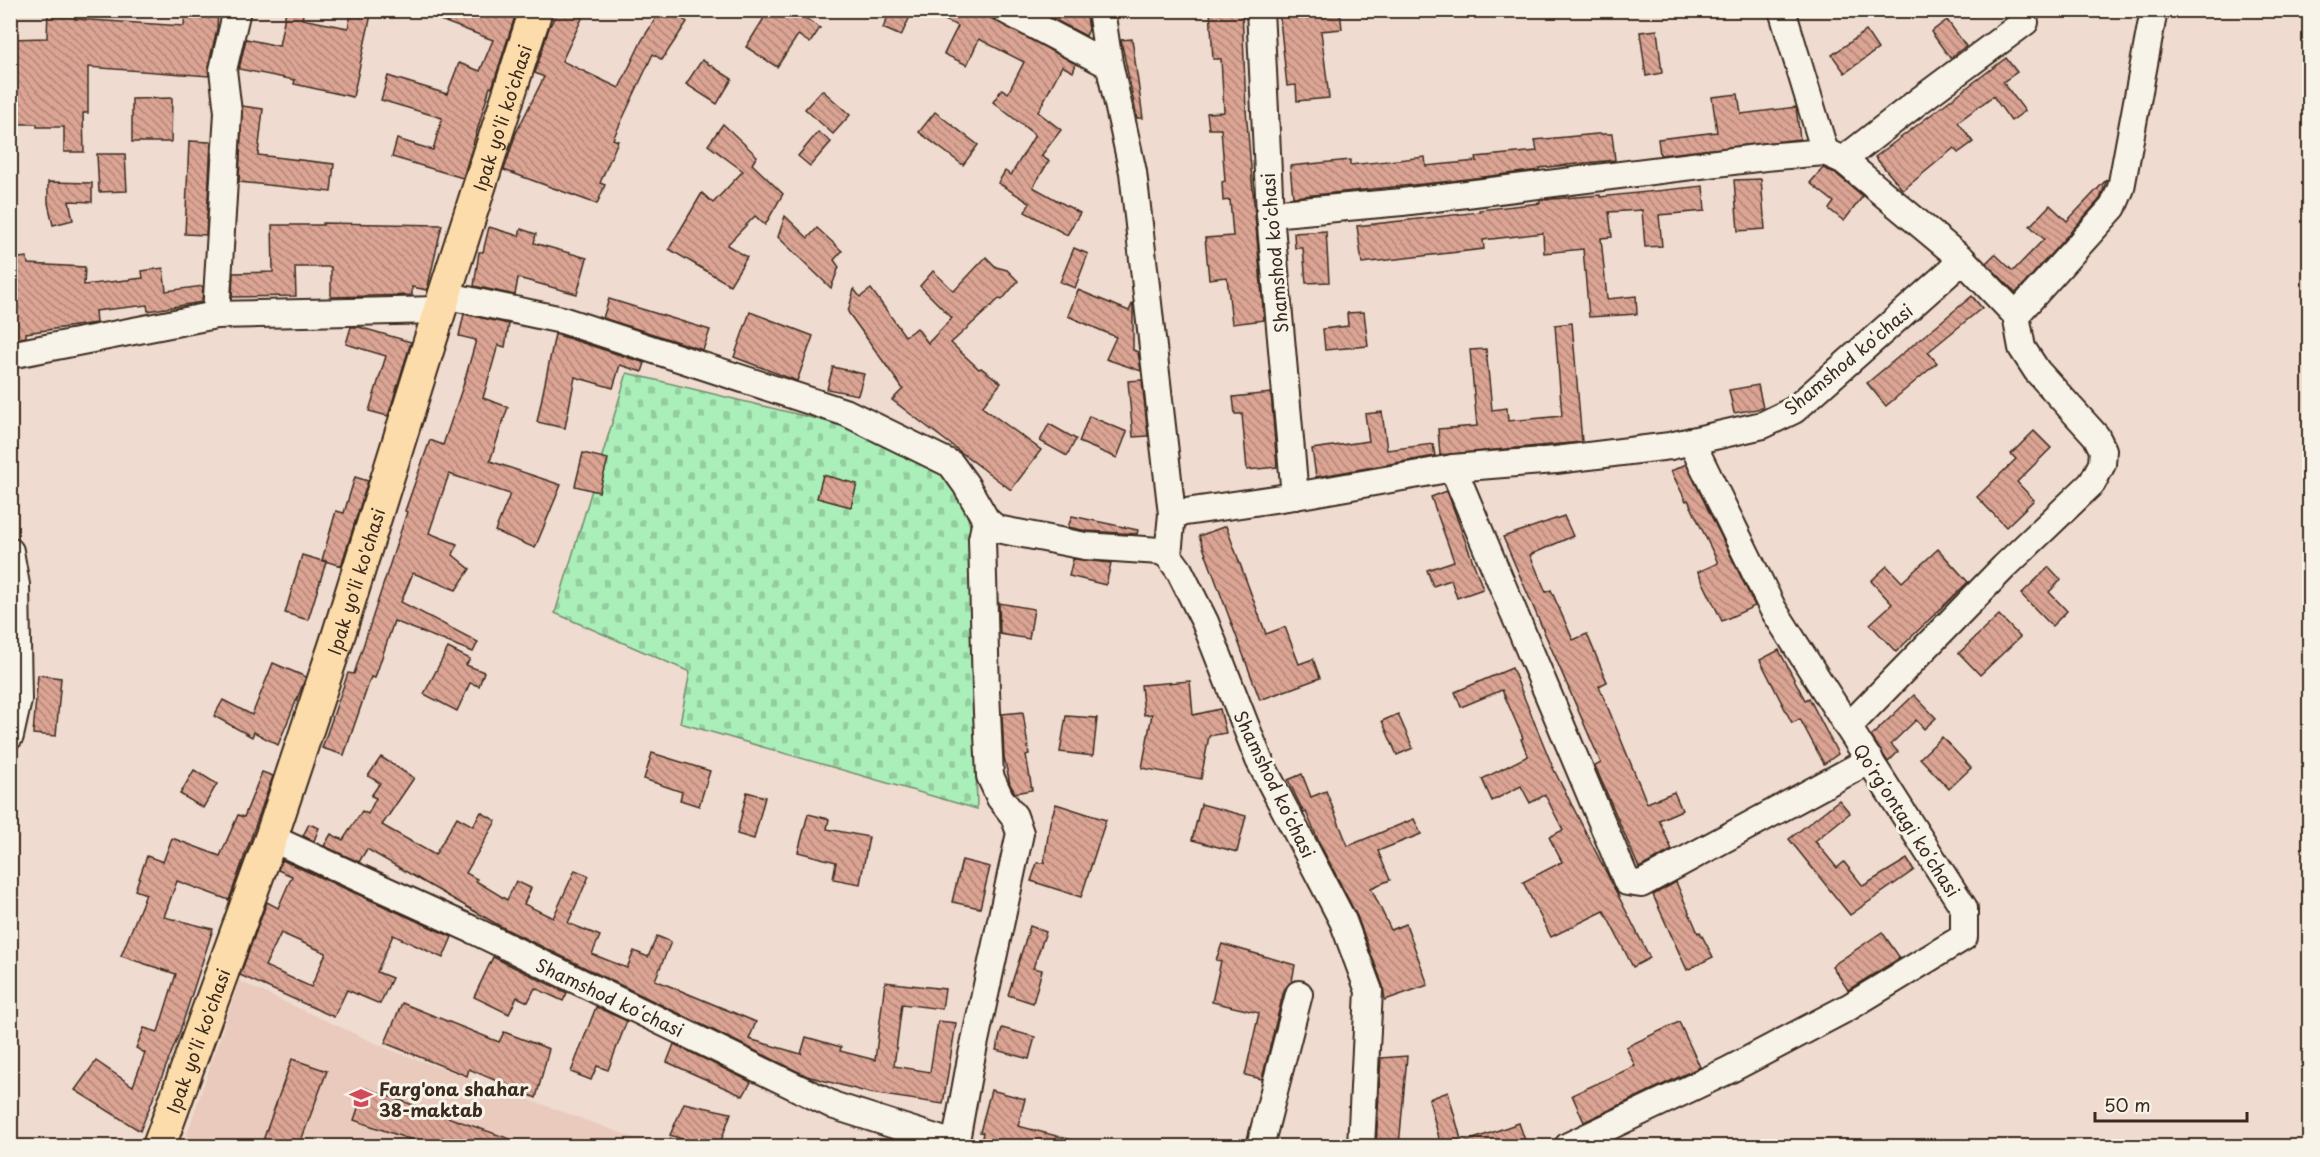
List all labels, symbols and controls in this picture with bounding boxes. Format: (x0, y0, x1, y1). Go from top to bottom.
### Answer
street label: Ipak yo'li ko'chasi (465, 41, 538, 194)
street label: Shamshod koʻchasi (1254, 172, 1294, 334)
street label: Shamshod koʻchasi (1778, 297, 1918, 421)
street label: Ipak yo'li ko'chasi (320, 504, 391, 658)
street label: Shamshod koʻchasi (1228, 706, 1322, 862)
street label: Qoʻrgʻontagi koʻchasi (1847, 738, 1967, 902)
street label: Shamshod koʻchasi (531, 951, 689, 1043)
street label: Ipak yo'li ko'chasi (159, 965, 236, 1117)
place label: Farg'ona shahar 38-maktab (379, 1075, 529, 1123)
school or university icon: Farg'ona shahar 38-maktab (348, 1085, 374, 1111)
scale bar (2095, 1085, 2246, 1123)
text: 50 m (2104, 1091, 2151, 1118)

